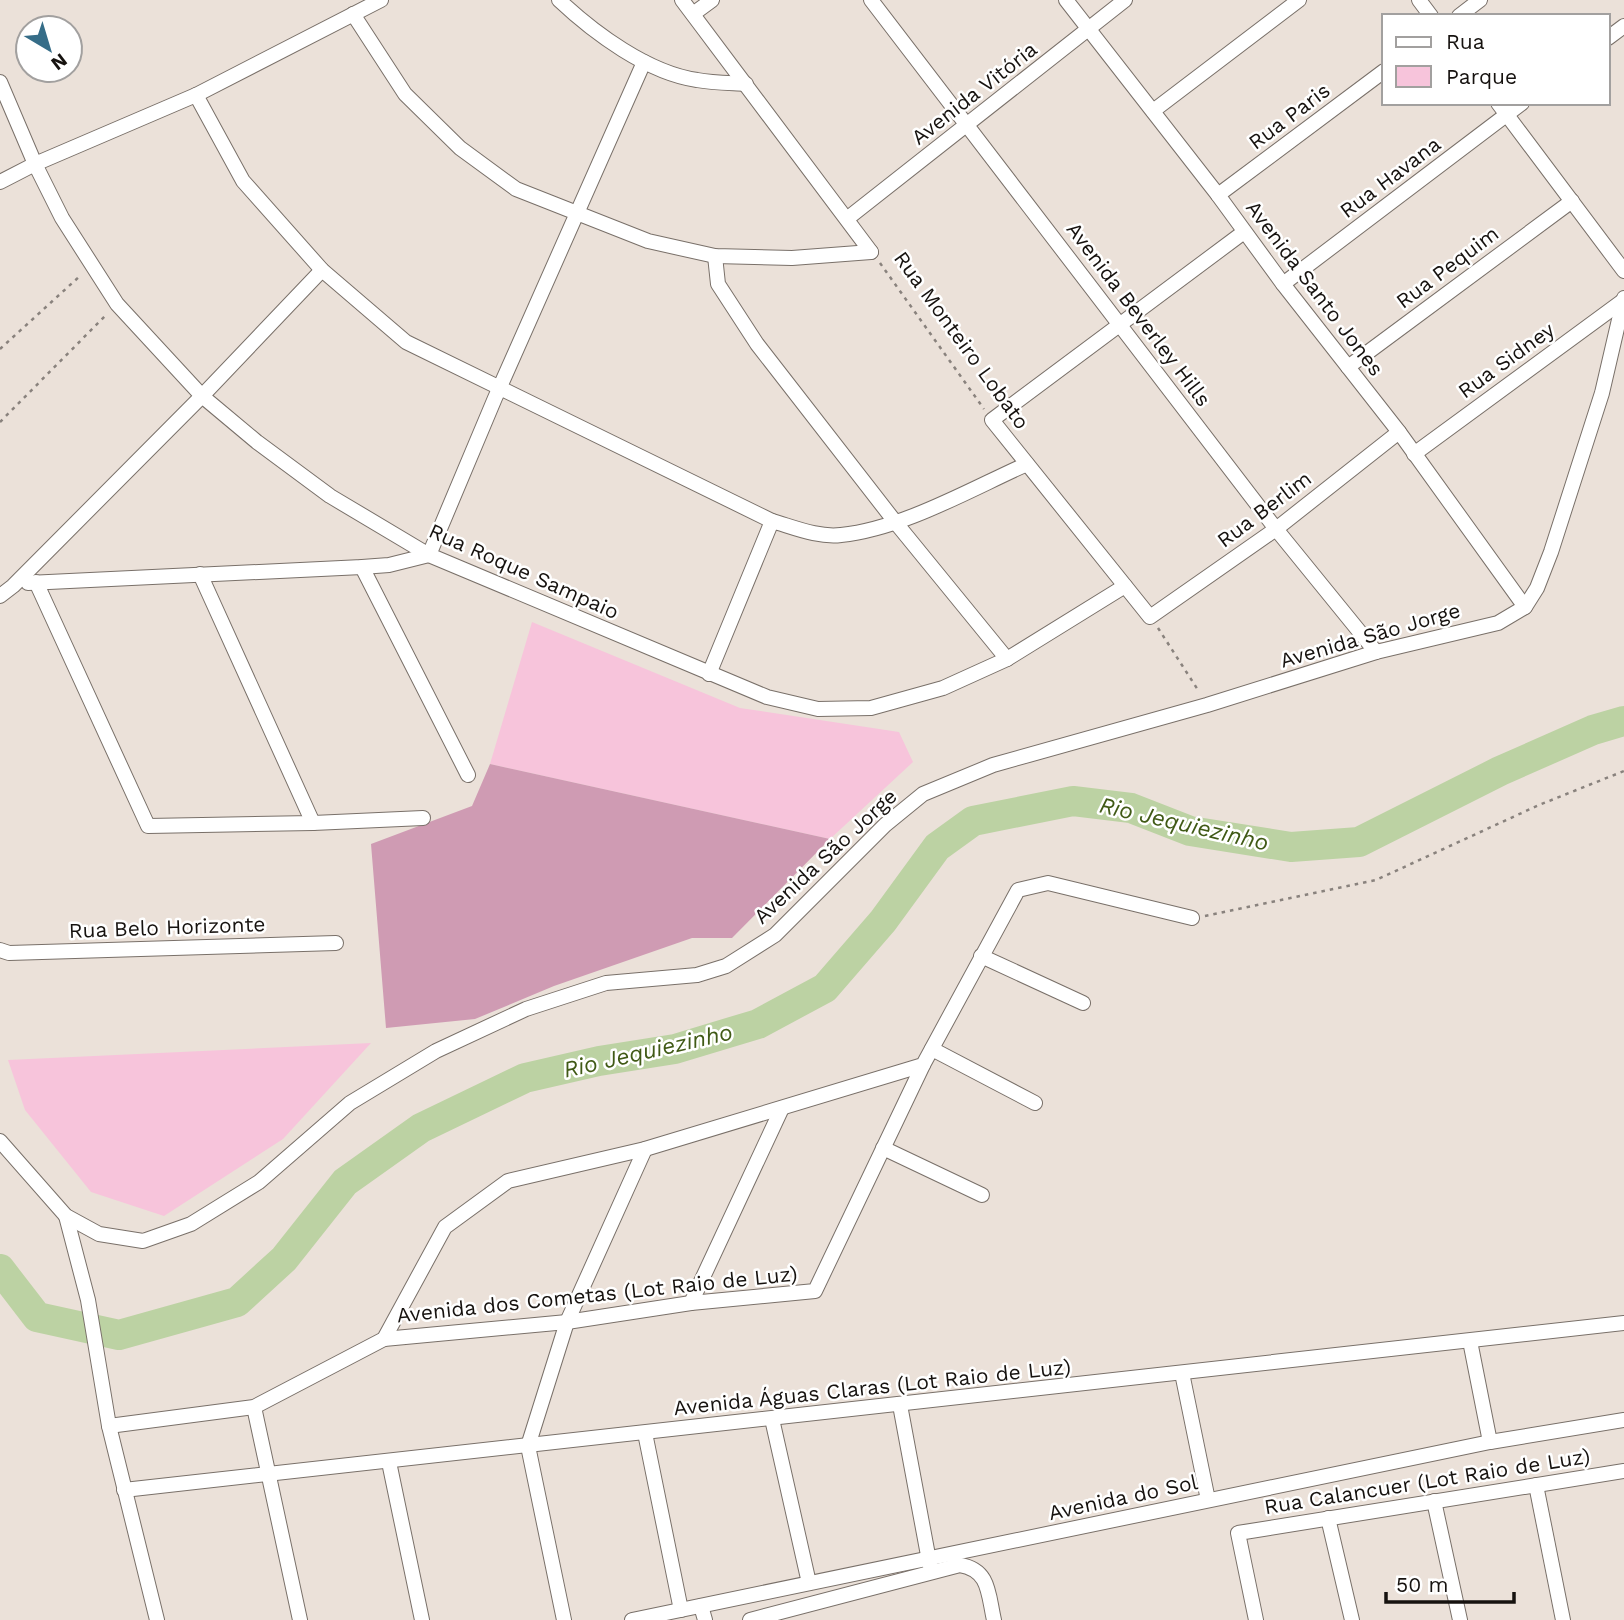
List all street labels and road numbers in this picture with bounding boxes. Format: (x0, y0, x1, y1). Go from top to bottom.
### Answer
street label: Avenida Vitória (906, 36, 1042, 150)
street label: Rua Paris (1243, 77, 1335, 155)
street label: Rua Havana (1335, 131, 1445, 223)
street label: Avenida Santo Jones (1241, 195, 1389, 381)
street label: Avenida Beverley Hills (1062, 217, 1216, 411)
street label: Rua Pequim (1391, 220, 1503, 314)
street label: Rua Monteiro Lobato (889, 246, 1035, 434)
street label: Rua Sidney (1453, 317, 1559, 403)
street label: Rua Berlim (1212, 465, 1316, 553)
street label: Rua Roque Sampaio (425, 518, 623, 624)
street label: Avenida São Jorge (1277, 597, 1463, 673)
street label: Avenida São Jorge (748, 783, 902, 929)
street label: Rua Belo Horizonte (68, 911, 266, 943)
street label: Avenida dos Cometas (Lot Raio de Luz) (395, 1261, 799, 1327)
street label: Avenida Águas Claras (Lot Raio de Luz) (672, 1354, 1072, 1420)
street label: Rua Calancuer (Lot Raio de Luz) (1262, 1443, 1592, 1519)
street label: Avenida do Sol (1046, 1469, 1200, 1525)

